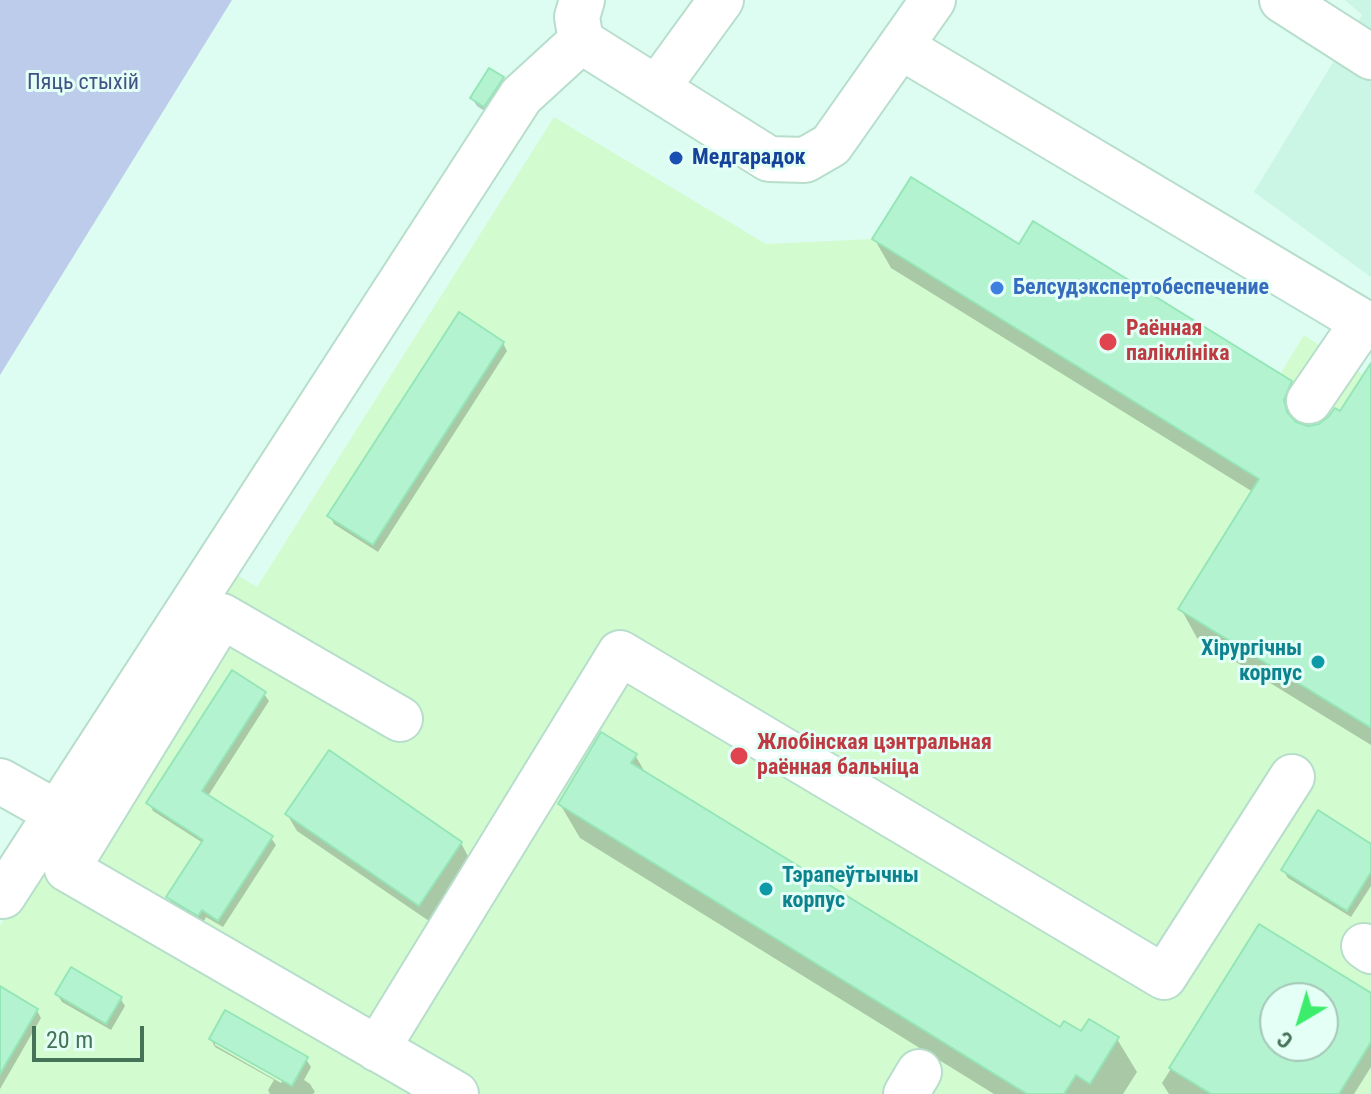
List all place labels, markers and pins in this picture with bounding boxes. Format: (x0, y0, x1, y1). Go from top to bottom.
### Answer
place label: Медгарадок (692, 145, 806, 171)
marker: Медгарадок (667, 149, 685, 167)
place label: Белсудэкспертобеспечение (1013, 275, 1269, 301)
marker: Белсудэкспертобеспечение (988, 279, 1006, 297)
place label: Раённая паліклініка (1126, 316, 1230, 368)
marker: Раённая паліклініка (1097, 331, 1119, 353)
place label: Хірургічны корпус (1201, 636, 1302, 688)
marker: Хірургічны корпус (1309, 653, 1327, 671)
place label: Жлобінская цэнтральная раённая бальніца (757, 730, 992, 782)
marker: Жлобінская цэнтральная раённая бальніца (728, 745, 750, 767)
place label: Тэрапеўтычны корпус (782, 863, 919, 914)
marker: Тэрапеўтычны корпус (757, 880, 775, 898)

